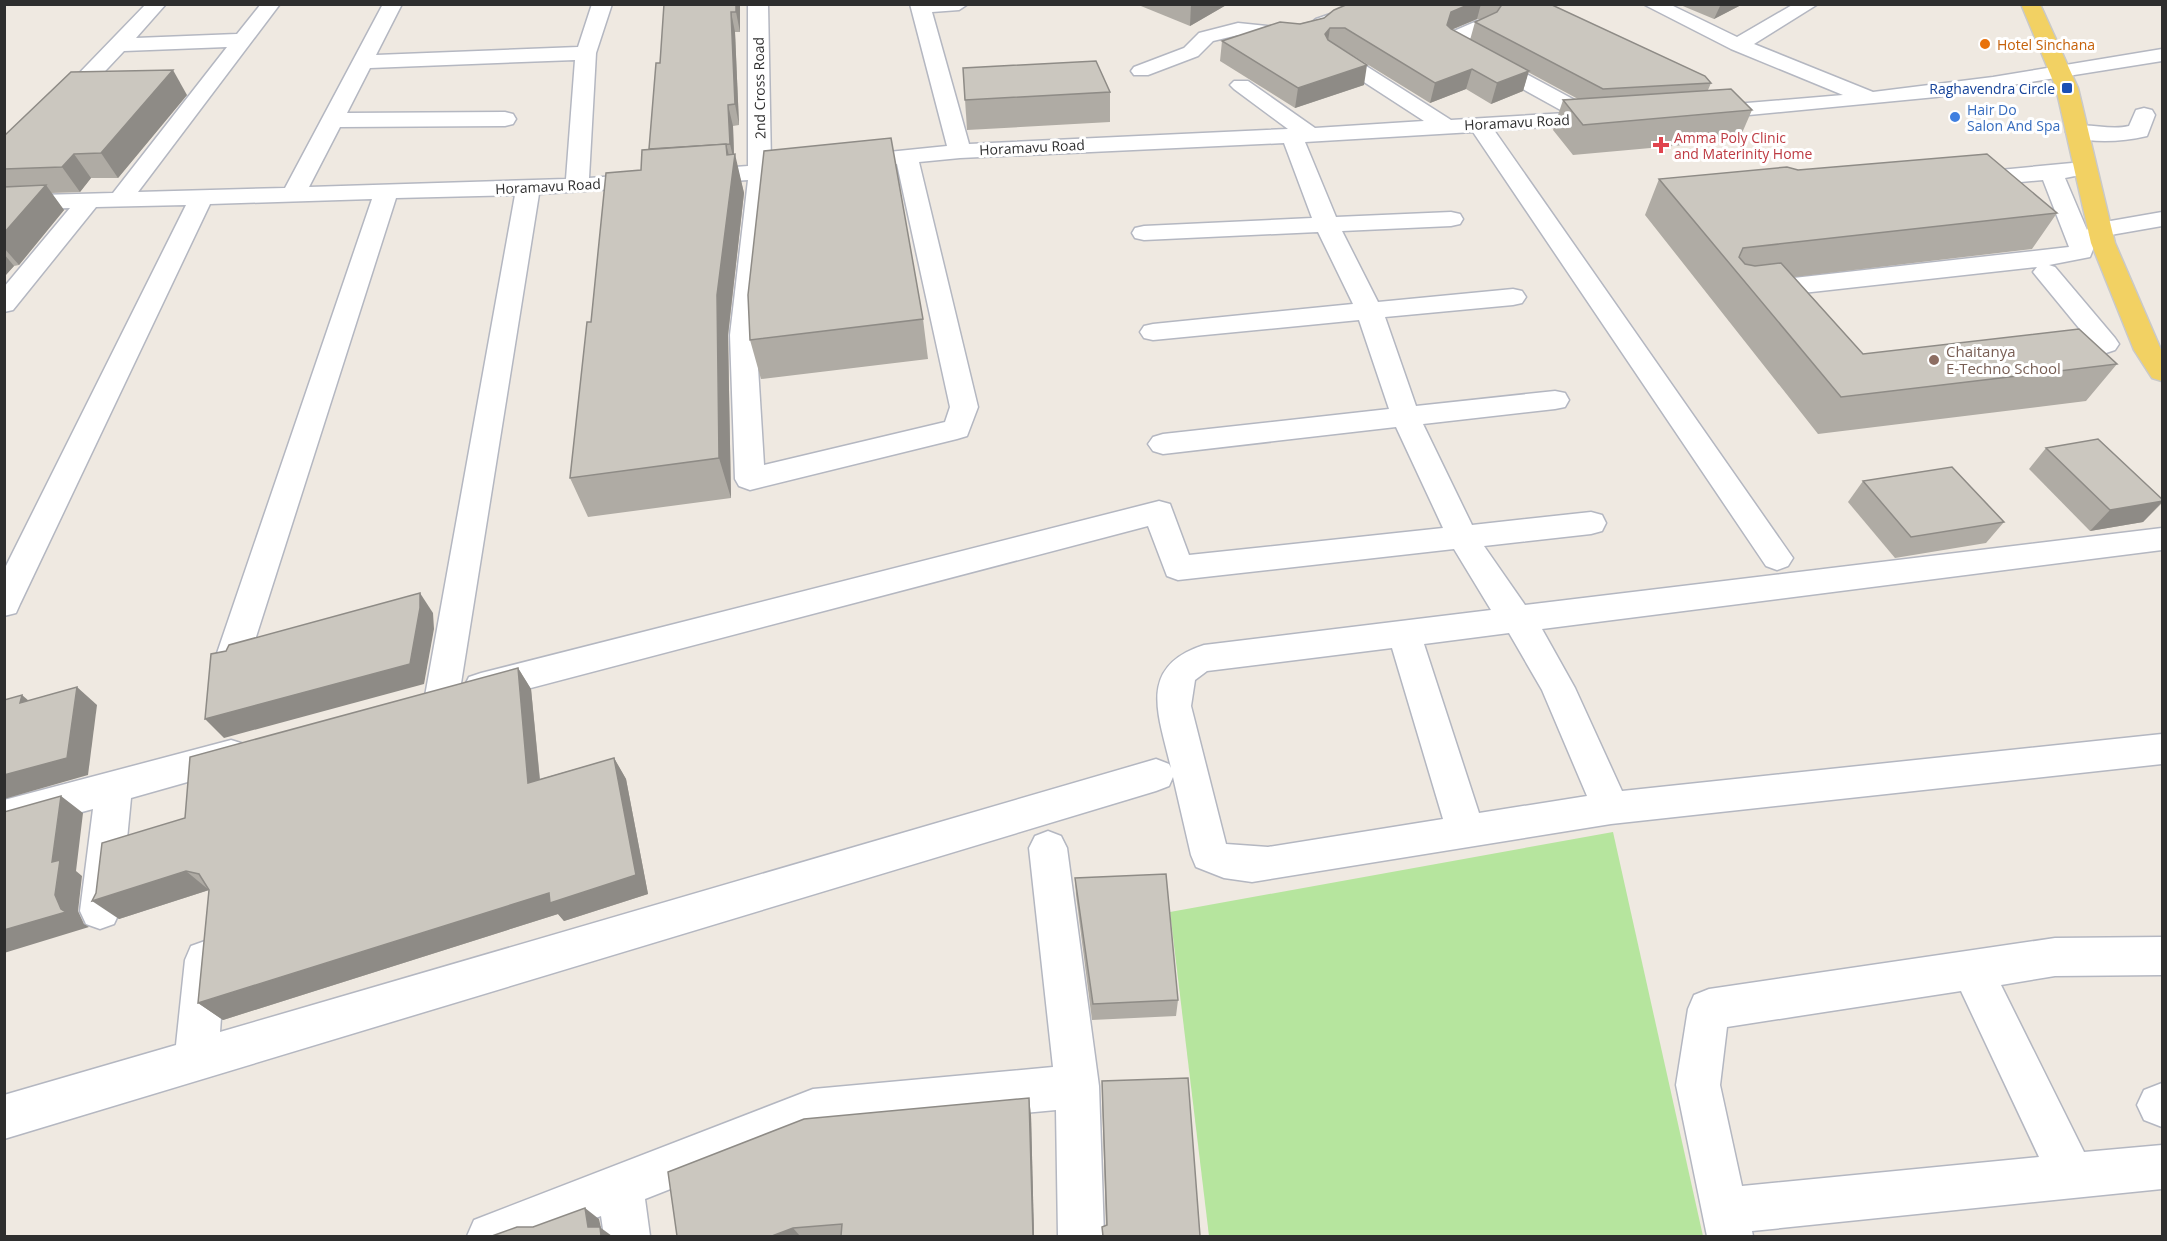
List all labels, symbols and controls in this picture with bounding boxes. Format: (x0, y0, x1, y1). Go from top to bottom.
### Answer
place label: Hotel Sinchana (1997, 35, 2095, 54)
street label: 2nd Cross Road (749, 37, 769, 139)
marker: Hotel Sinchana (1978, 37, 1992, 51)
place label: Raghavendra Circle (1929, 79, 2055, 98)
marker: Raghavendra Circle (2060, 81, 2074, 95)
place label: Hair Do Salon And Spa (1967, 100, 2060, 135)
street label: Horamavu Road (1464, 110, 1570, 134)
marker: Hair Do Salon And Spa (1948, 110, 1962, 124)
place label: Amma Poly Clinic and Materinity Home (1674, 128, 1813, 163)
street label: Horamavu Road (979, 135, 1085, 159)
marker: Amma Poly Clinic and Materinity Home (1652, 136, 1670, 154)
street label: Horamavu Road (495, 174, 601, 198)
place label: Chaitanya E-Techno School (1946, 341, 2061, 378)
marker: Chaitanya E-Techno School (1927, 353, 1941, 367)

